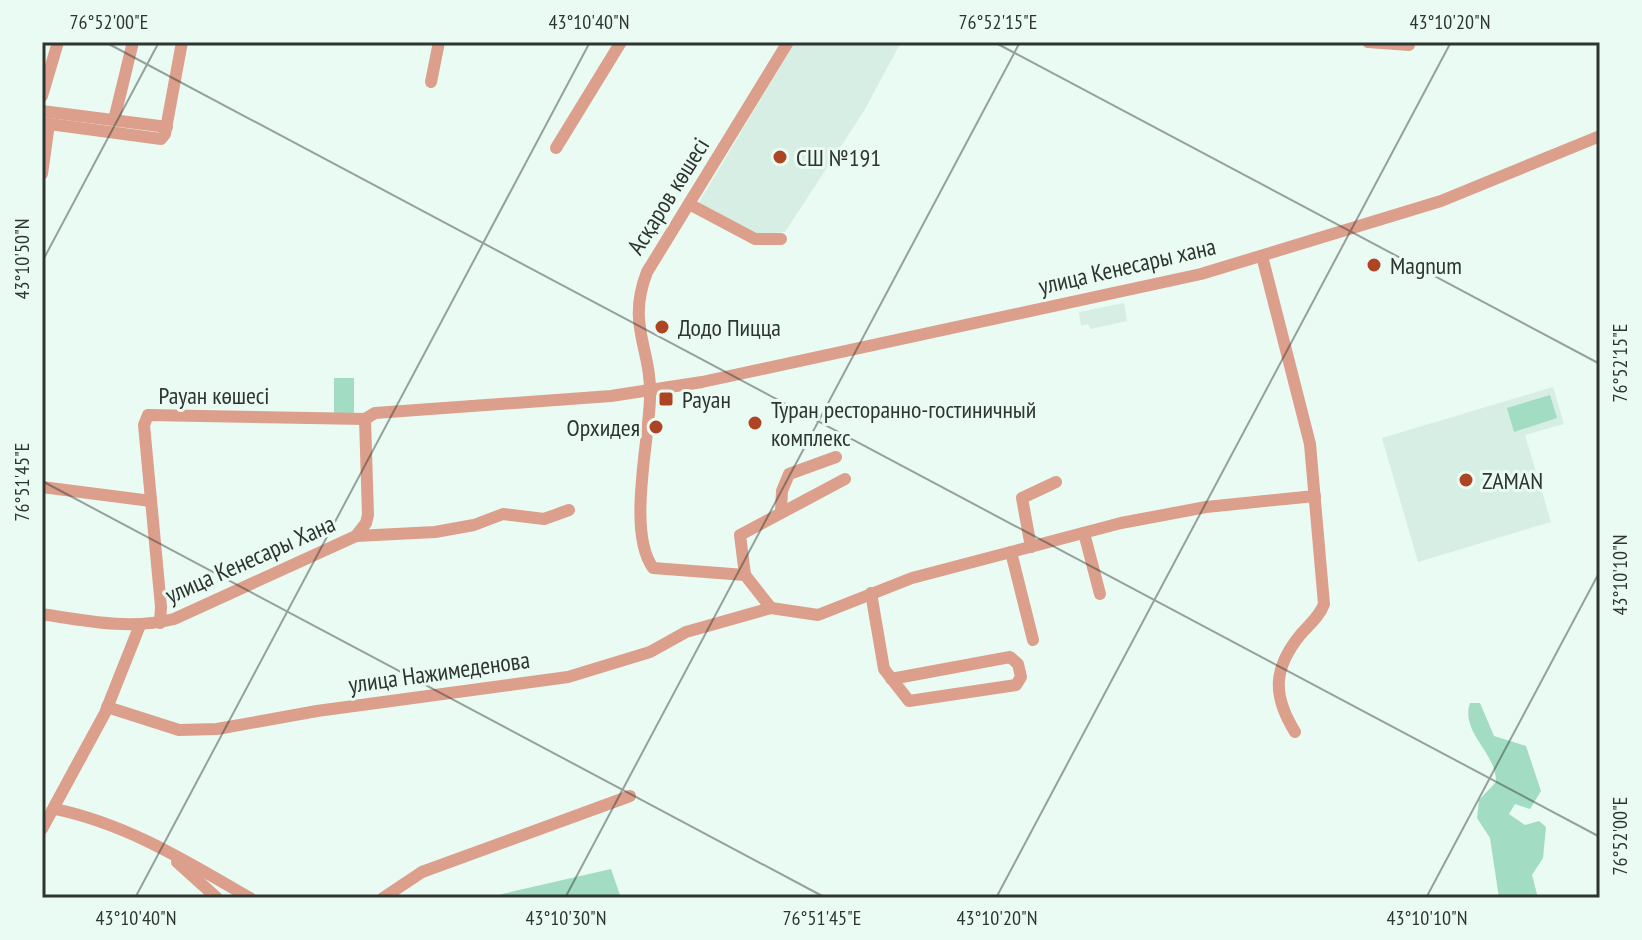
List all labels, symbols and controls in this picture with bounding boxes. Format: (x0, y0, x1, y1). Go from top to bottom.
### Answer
text: 76°52'00"E (70, 9, 148, 35)
text: 43°10'40"N (549, 9, 629, 35)
text: 76°52'15"E (959, 9, 1037, 35)
text: 43°10'20"N (1410, 9, 1490, 35)
street label: Асқаров көшесі (620, 132, 716, 260)
place label: СШ №191 (796, 142, 881, 173)
marker: СШ №191 (771, 148, 789, 166)
text: 43°10'50"N (9, 219, 35, 299)
street label: улица Кенесары хана (1035, 231, 1219, 301)
place label: Magnum (1390, 250, 1462, 281)
marker: Magnum (1365, 256, 1383, 274)
place label: Додо Пицца (678, 312, 781, 343)
marker: Додо Пицца (653, 318, 671, 336)
text: 76°52'15"E (1607, 324, 1633, 402)
street label: Рауан көшесі (158, 380, 270, 411)
place label: Рауан (682, 384, 731, 415)
marker: Рауан (657, 390, 675, 408)
place label: Туран ресторанно-гостиничный комплекс (771, 394, 1036, 453)
place label: Орхидея (567, 412, 640, 443)
marker: Туран ресторанно-гостиничный комплекс (746, 414, 764, 432)
marker: Орхидея (647, 418, 665, 436)
text: 76°51'45"E (9, 443, 35, 521)
place label: ZAMAN (1482, 465, 1543, 496)
marker: ZAMAN (1457, 471, 1475, 489)
street label: улица Кенесары Хана (160, 508, 340, 610)
text: 43°10'10"N (1607, 535, 1633, 615)
street label: улица Нажимеденова (346, 644, 532, 700)
text: 76°52'00"E (1607, 797, 1633, 875)
text: 43°10'40"N (96, 905, 176, 931)
text: 43°10'30"N (526, 905, 606, 931)
text: 76°51'45"E (783, 905, 861, 931)
text: 43°10'20"N (957, 905, 1037, 931)
text: 43°10'10"N (1387, 905, 1467, 931)

